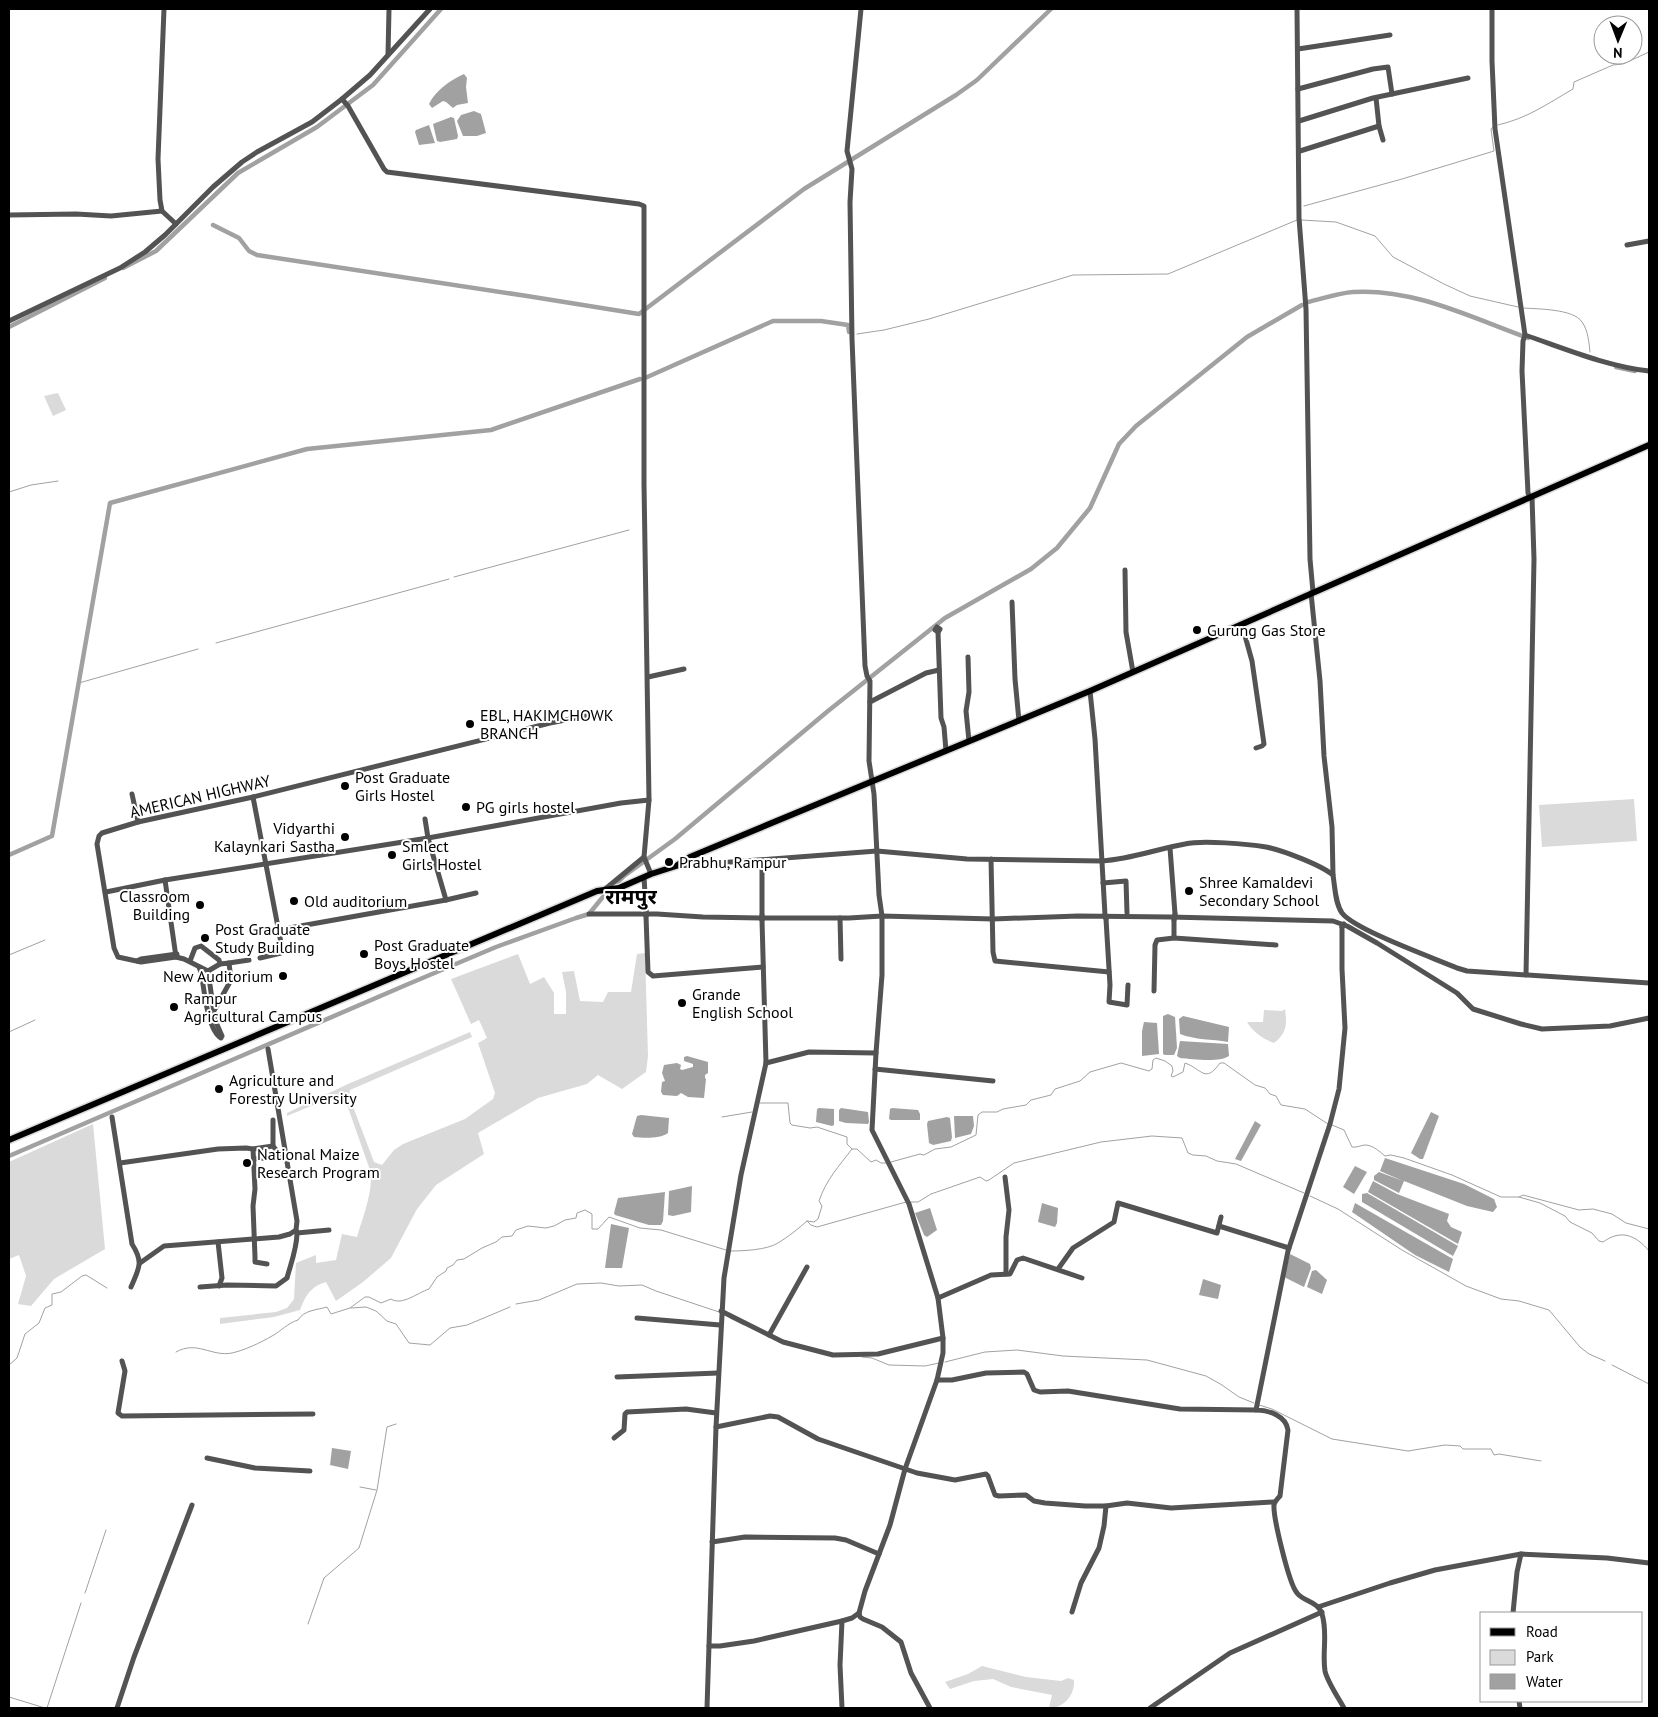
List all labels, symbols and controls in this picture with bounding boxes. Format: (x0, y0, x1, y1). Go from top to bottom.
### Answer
north arrow (1593, 15, 1643, 65)
text: N (1613, 44, 1623, 62)
place label: Gurung Gas Store (1207, 620, 1326, 640)
marker: Gurung Gas Store (1191, 624, 1203, 636)
place label: EBL, HAKIMCHOWK BRANCH (480, 705, 614, 743)
marker: EBL, HAKIMCHOWK BRANCH (464, 718, 476, 730)
place label: Post Graduate Girls Hostel (355, 767, 450, 805)
street label: AMERICAN HIGHWAY (128, 770, 272, 822)
marker: Post Graduate Girls Hostel (339, 780, 351, 792)
place label: PG girls hostel (476, 797, 575, 817)
marker: PG girls hostel (460, 801, 472, 813)
place label: Vidyarthi Kalaynkari Sastha (214, 818, 335, 856)
marker: Vidyarthi Kalaynkari Sastha (339, 831, 351, 843)
place label: Smlect Girls Hostel (402, 836, 482, 874)
marker: Smlect Girls Hostel (386, 849, 398, 861)
place label: Prabhu, Rampur (679, 852, 787, 872)
marker: Prabhu, Rampur (663, 856, 675, 868)
place label: Shree Kamaldevi Secondary School (1199, 872, 1319, 910)
district label: रामपुर (605, 883, 657, 910)
marker: Shree Kamaldevi Secondary School (1183, 885, 1195, 897)
place label: Classroom Building (119, 886, 190, 924)
place label: Old auditorium (304, 891, 407, 911)
marker: Old auditorium (288, 895, 300, 907)
marker: Classroom Building (194, 899, 206, 911)
place label: Post Graduate Study Building (215, 919, 314, 957)
marker: Post Graduate Study Building (199, 932, 211, 944)
place label: Post Graduate Boys Hostel (374, 935, 469, 973)
marker: Post Graduate Boys Hostel (358, 948, 370, 960)
place label: New Auditorium (163, 966, 273, 986)
marker: New Auditorium (277, 970, 289, 982)
place label: Grande English School (692, 984, 793, 1022)
place label: Rampur Agricultural Campus (184, 988, 322, 1026)
marker: Grande English School (676, 997, 688, 1009)
marker: Rampur Agricultural Campus (168, 1001, 180, 1013)
place label: Agriculture and Forestry University (229, 1070, 357, 1108)
marker: Agriculture and Forestry University (213, 1083, 225, 1095)
place label: National Maize Research Program (257, 1144, 380, 1182)
marker: National Maize Research Program (241, 1157, 253, 1169)
legend (1480, 1612, 1643, 1702)
text: Road (1526, 1622, 1558, 1641)
text: Park (1526, 1647, 1554, 1666)
text: Water (1526, 1672, 1563, 1691)

